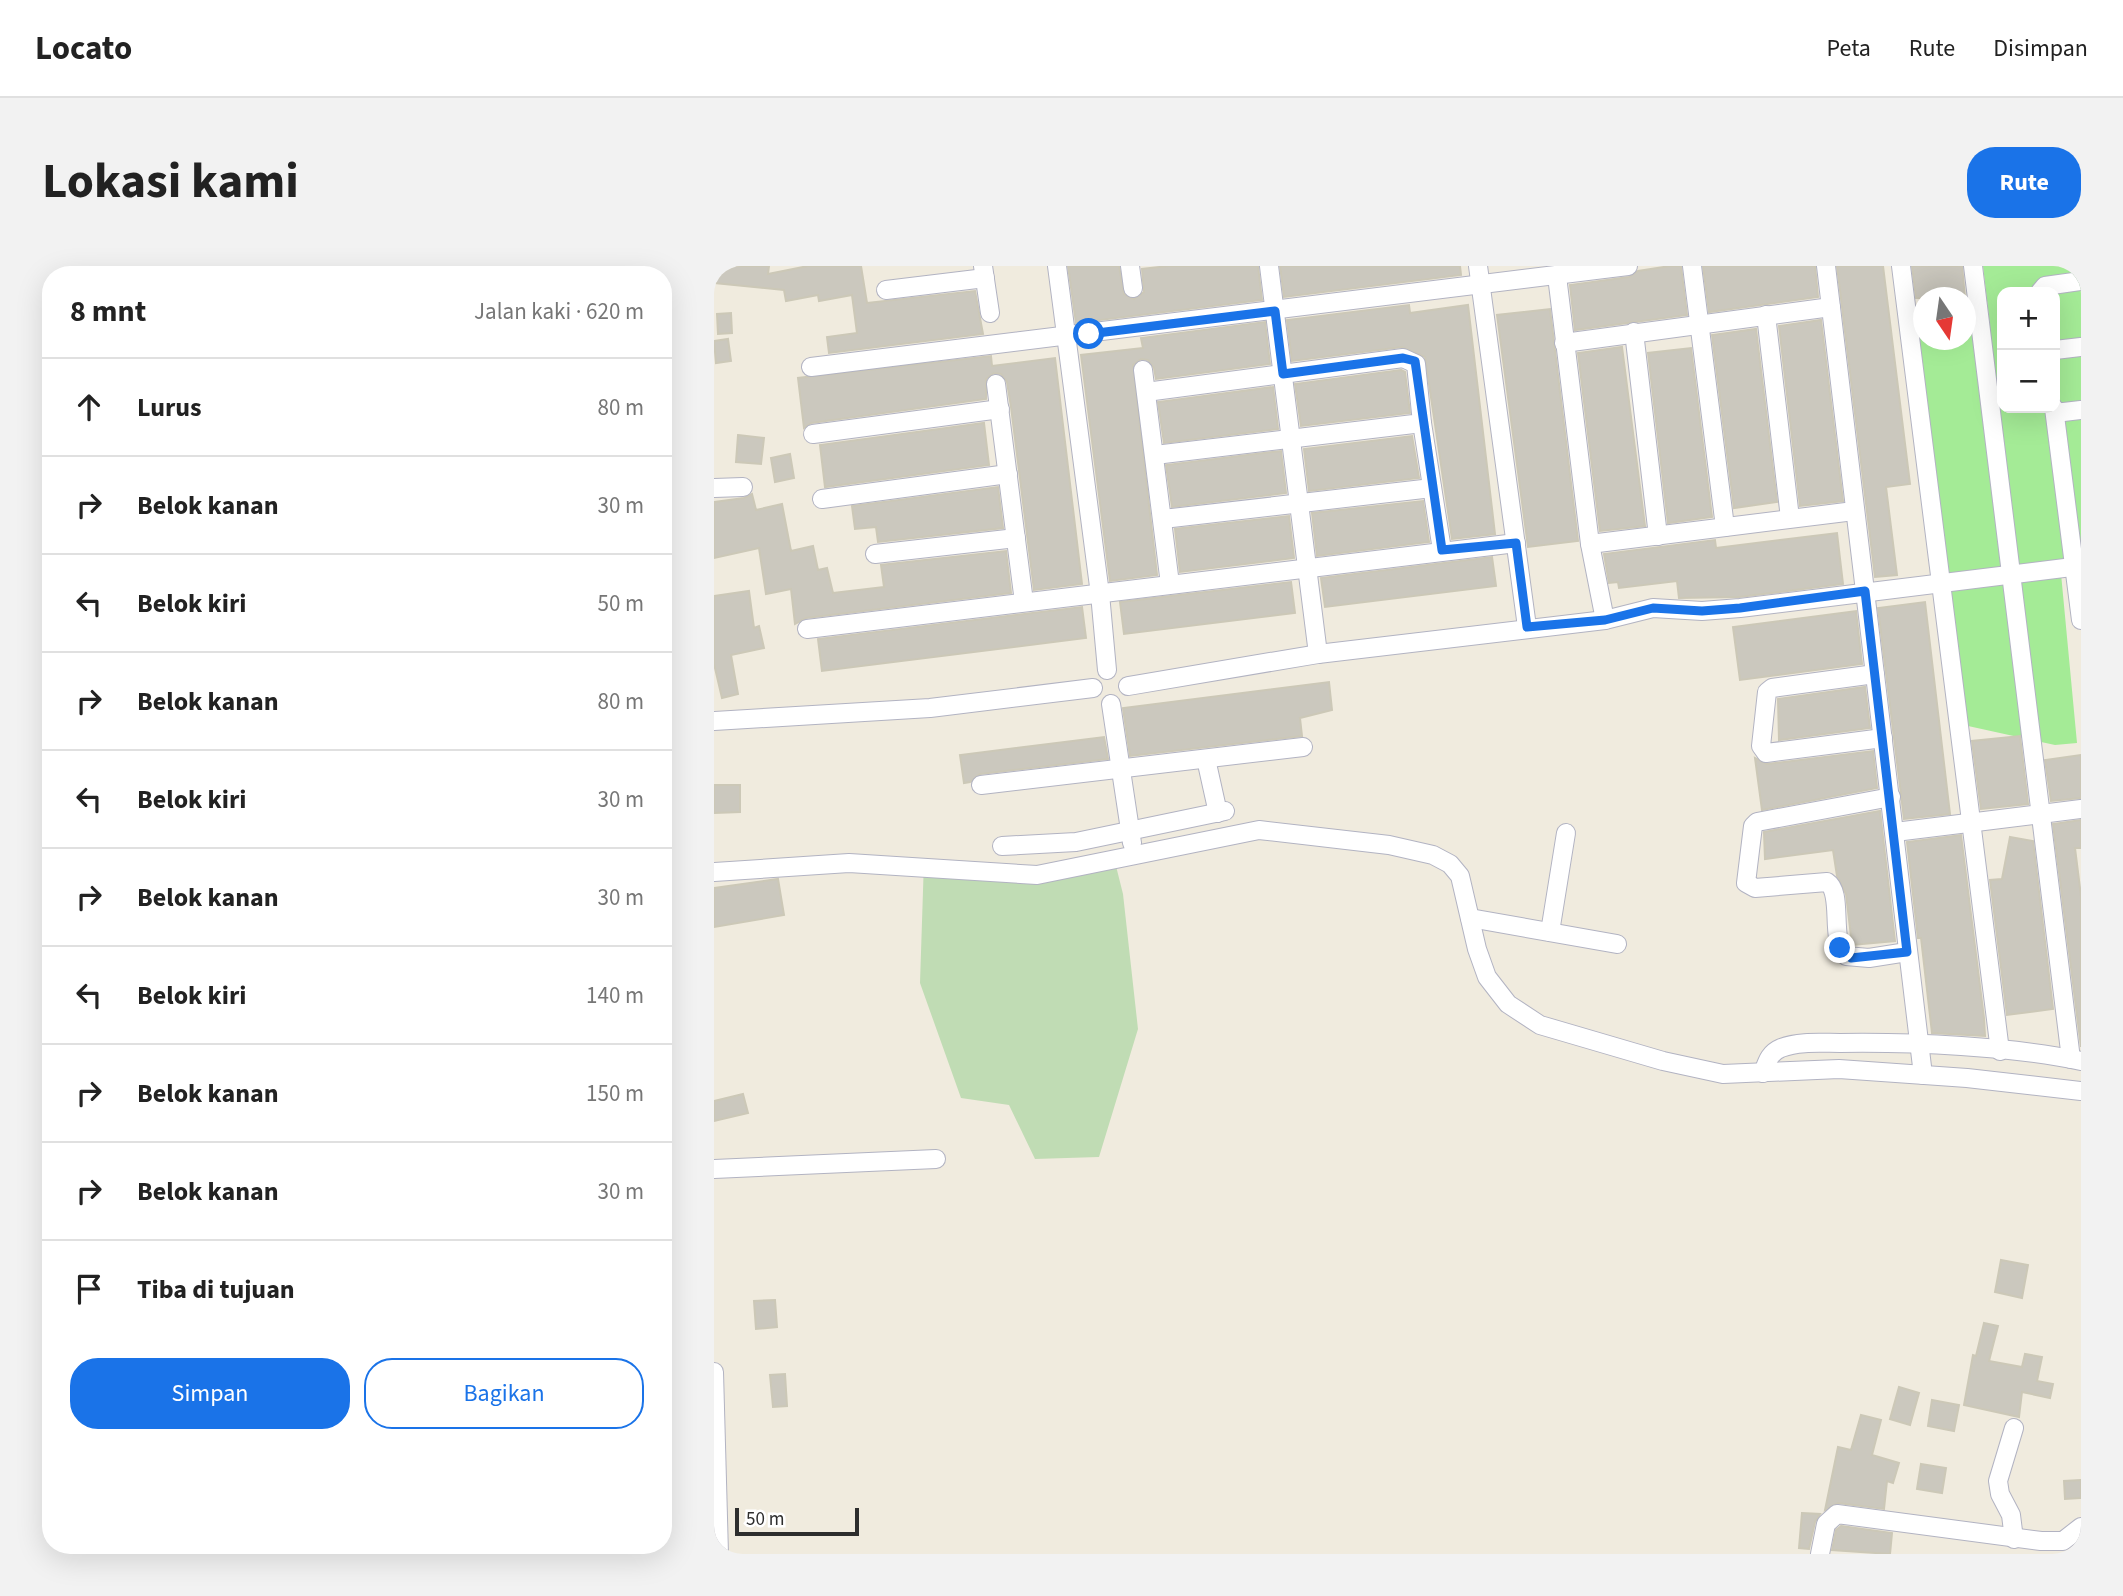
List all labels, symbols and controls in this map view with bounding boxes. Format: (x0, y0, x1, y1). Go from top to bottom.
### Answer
text: Locato (35, 25, 132, 72)
text: Peta (1826, 31, 1871, 66)
text: Rute (1909, 31, 1955, 66)
text: Disimpan (1993, 31, 2088, 66)
text: Lokasi kami (42, 147, 299, 217)
button: Rute (1967, 147, 2081, 218)
north arrow (1913, 287, 1976, 350)
map controls (1997, 287, 2060, 413)
button: + (1997, 287, 2060, 350)
text: 8 mnt (70, 290, 146, 333)
text: Jalan kaki · 620 m (474, 295, 644, 328)
route start (1073, 318, 1104, 349)
button: − (1997, 350, 2060, 413)
icon: ahead (70, 388, 108, 426)
text: Lurus (137, 389, 202, 426)
text: 80 m (597, 391, 644, 424)
icon: right (70, 486, 108, 524)
text: Belok kanan (137, 487, 279, 524)
text: 30 m (597, 489, 644, 522)
icon: left (70, 584, 108, 622)
text: Belok kiri (137, 585, 246, 622)
text: 50 m (597, 587, 644, 620)
icon: right (70, 682, 108, 720)
text: Belok kanan (137, 683, 279, 720)
text: 80 m (597, 685, 644, 718)
icon: left (70, 780, 108, 818)
text: Belok kiri (137, 781, 246, 818)
text: 30 m (597, 783, 644, 816)
icon: right (70, 878, 108, 916)
text: Belok kanan (137, 879, 279, 916)
text: 30 m (597, 881, 644, 914)
route end (1824, 932, 1855, 963)
icon: left (70, 976, 108, 1014)
text: Belok kiri (137, 977, 246, 1014)
text: 140 m (586, 979, 644, 1012)
icon: right (70, 1074, 108, 1112)
text: Belok kanan (137, 1075, 279, 1112)
text: 150 m (586, 1077, 644, 1110)
icon: right (70, 1172, 108, 1210)
text: Belok kanan (137, 1173, 279, 1210)
text: 30 m (597, 1175, 644, 1208)
icon: arrive (70, 1270, 108, 1308)
text: Tiba di tujuan (137, 1271, 295, 1308)
button: Simpan (70, 1358, 350, 1429)
button: Bagikan (364, 1358, 644, 1429)
scale bar (735, 1505, 859, 1537)
text: 50 m (746, 1506, 784, 1533)

